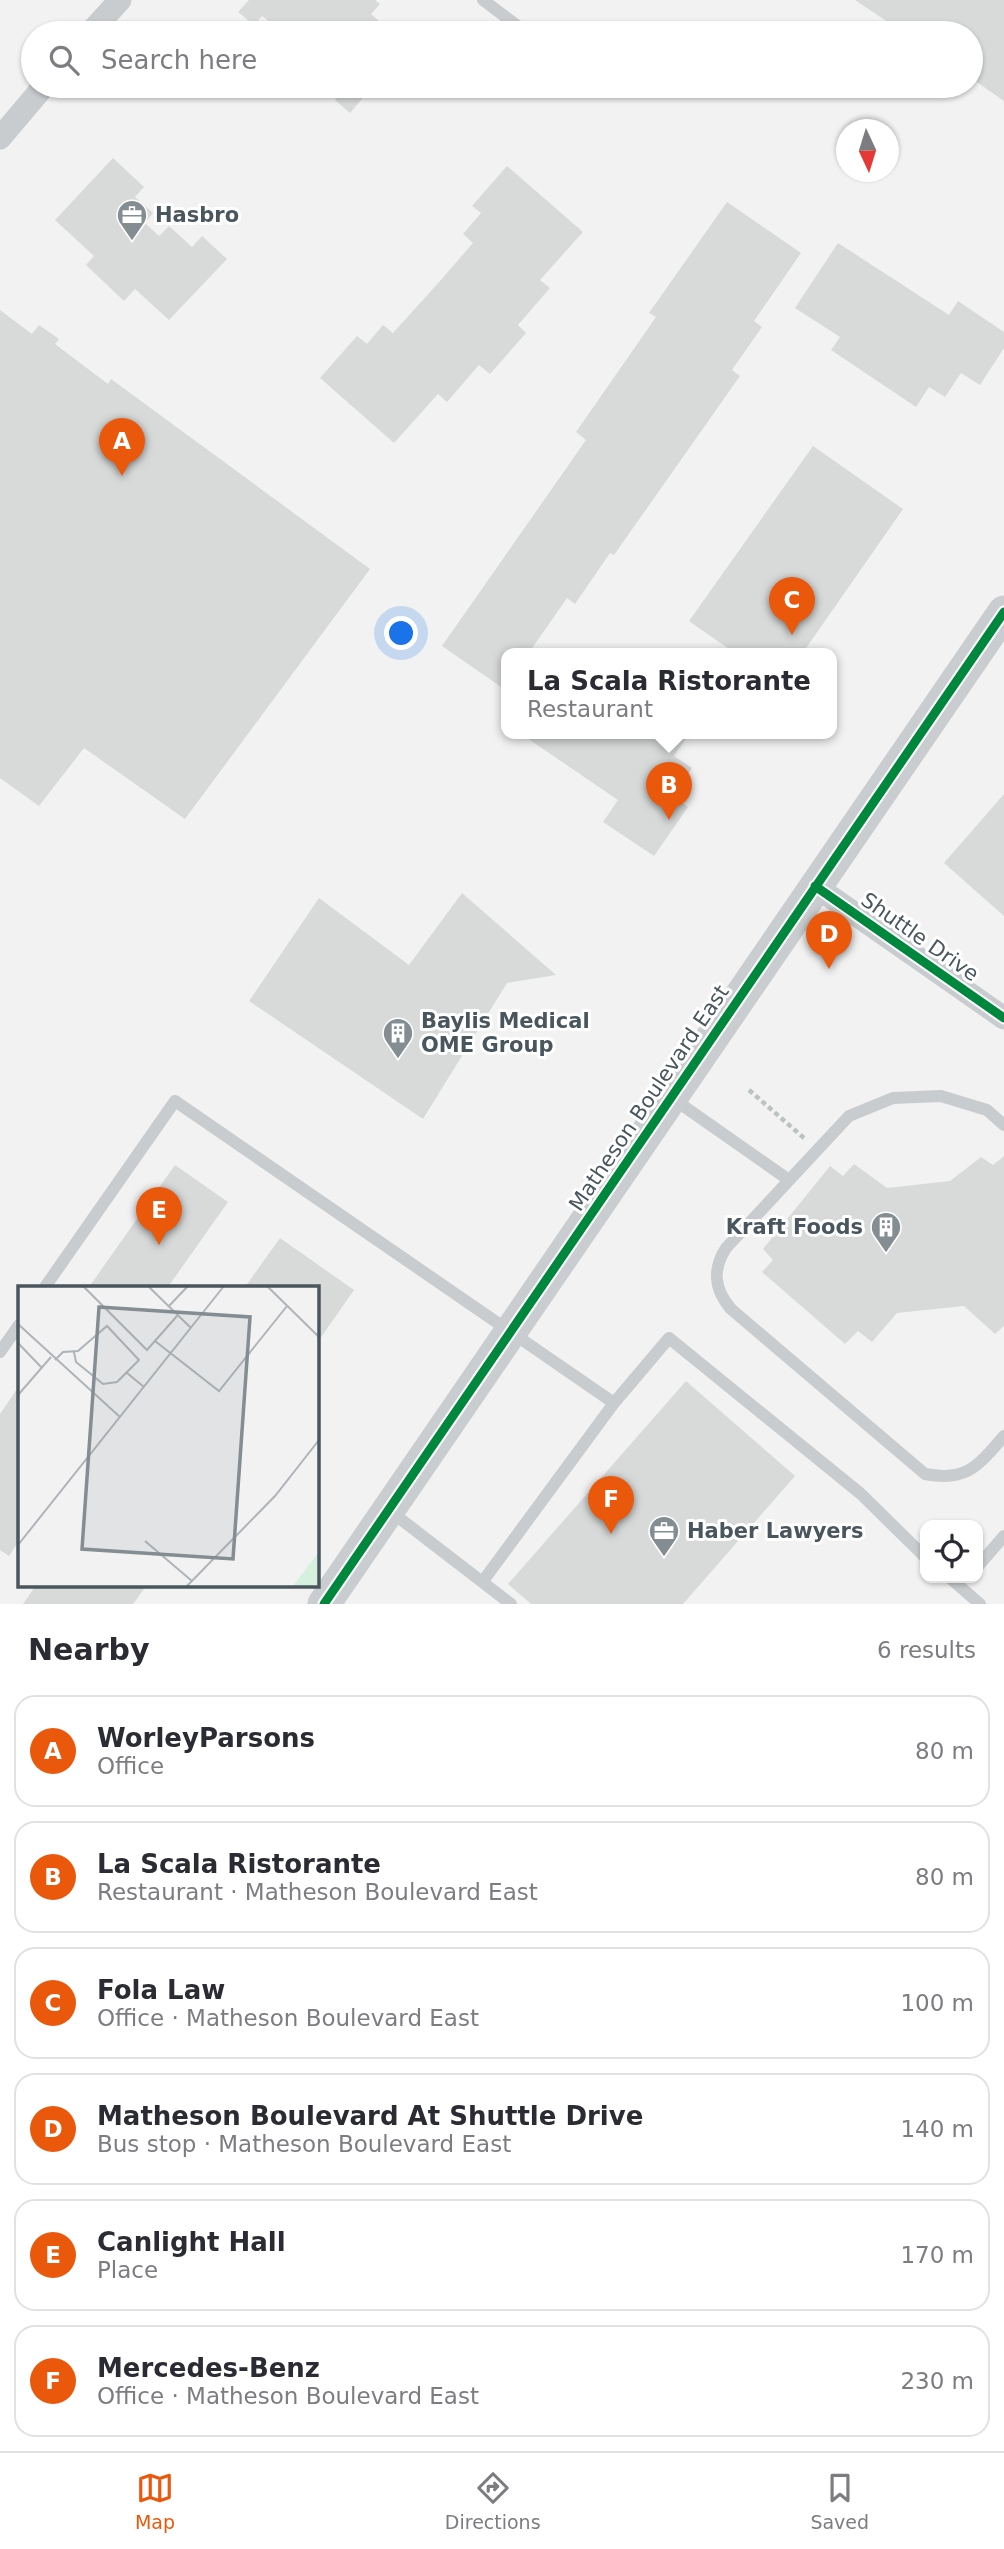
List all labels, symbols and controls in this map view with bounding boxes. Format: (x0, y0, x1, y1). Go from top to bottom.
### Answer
search box (21, 21, 983, 98)
icon: search (45, 41, 83, 79)
text: Search here (101, 45, 257, 75)
north arrow (836, 119, 899, 182)
office icon: Hasbro (115, 198, 149, 242)
place label: Hasbro (155, 203, 239, 227)
pin: A (99, 418, 145, 476)
pin: C (769, 577, 815, 635)
your location (384, 616, 418, 650)
popup (501, 648, 837, 739)
text: La Scala Ristorante (527, 666, 811, 696)
text: Restaurant (527, 696, 653, 722)
pin: B (646, 762, 692, 820)
street label: Shuttle Drive (857, 888, 983, 986)
pin: D (806, 911, 852, 969)
street label: Matheson Boulevard East (564, 980, 734, 1216)
place label: Baylis Medical OME Group (421, 1009, 590, 1057)
building icon: Baylis Medical OME Group (381, 1016, 415, 1060)
pin: E (136, 1187, 182, 1245)
building icon: Kraft Foods (869, 1210, 903, 1254)
place label: Kraft Foods (726, 1215, 863, 1239)
inset map (18, 1286, 318, 1587)
pin: F (588, 1476, 634, 1534)
office icon: Haber Lawyers (647, 1514, 681, 1558)
place label: Haber Lawyers (687, 1519, 863, 1543)
map controls (920, 1520, 983, 1583)
button: locate (920, 1520, 983, 1583)
text: Nearby (28, 1632, 150, 1667)
text: 6 results (877, 1637, 976, 1663)
text: WorleyParsons (97, 1723, 315, 1753)
text: A (44, 1738, 62, 1764)
text: 80 m (915, 1738, 974, 1764)
text: Office (97, 1753, 164, 1779)
text: La Scala Ristorante (97, 1849, 381, 1879)
text: B (44, 1864, 62, 1890)
text: 80 m (915, 1864, 974, 1890)
text: Restaurant · Matheson Boulevard East (97, 1879, 538, 1905)
text: Fola Law (97, 1975, 225, 2005)
text: C (45, 1990, 61, 2016)
text: 100 m (900, 1990, 974, 2016)
text: Office · Matheson Boulevard East (97, 2005, 479, 2031)
text: Matheson Boulevard At Shuttle Drive (97, 2101, 643, 2131)
text: D (43, 2116, 63, 2142)
text: 140 m (900, 2116, 974, 2142)
text: Bus stop · Matheson Boulevard East (97, 2131, 511, 2157)
text: Canlight Hall (97, 2227, 286, 2257)
text: E (45, 2242, 61, 2268)
text: 170 m (900, 2242, 974, 2268)
text: Place (97, 2257, 158, 2283)
text: Mercedes-Benz (97, 2353, 320, 2383)
text: F (45, 2368, 61, 2394)
text: 230 m (900, 2368, 974, 2394)
text: Office · Matheson Boulevard East (97, 2383, 479, 2409)
tab: Map (135, 2469, 175, 2533)
tab: Directions (445, 2469, 541, 2533)
tab: Saved (810, 2469, 869, 2533)

